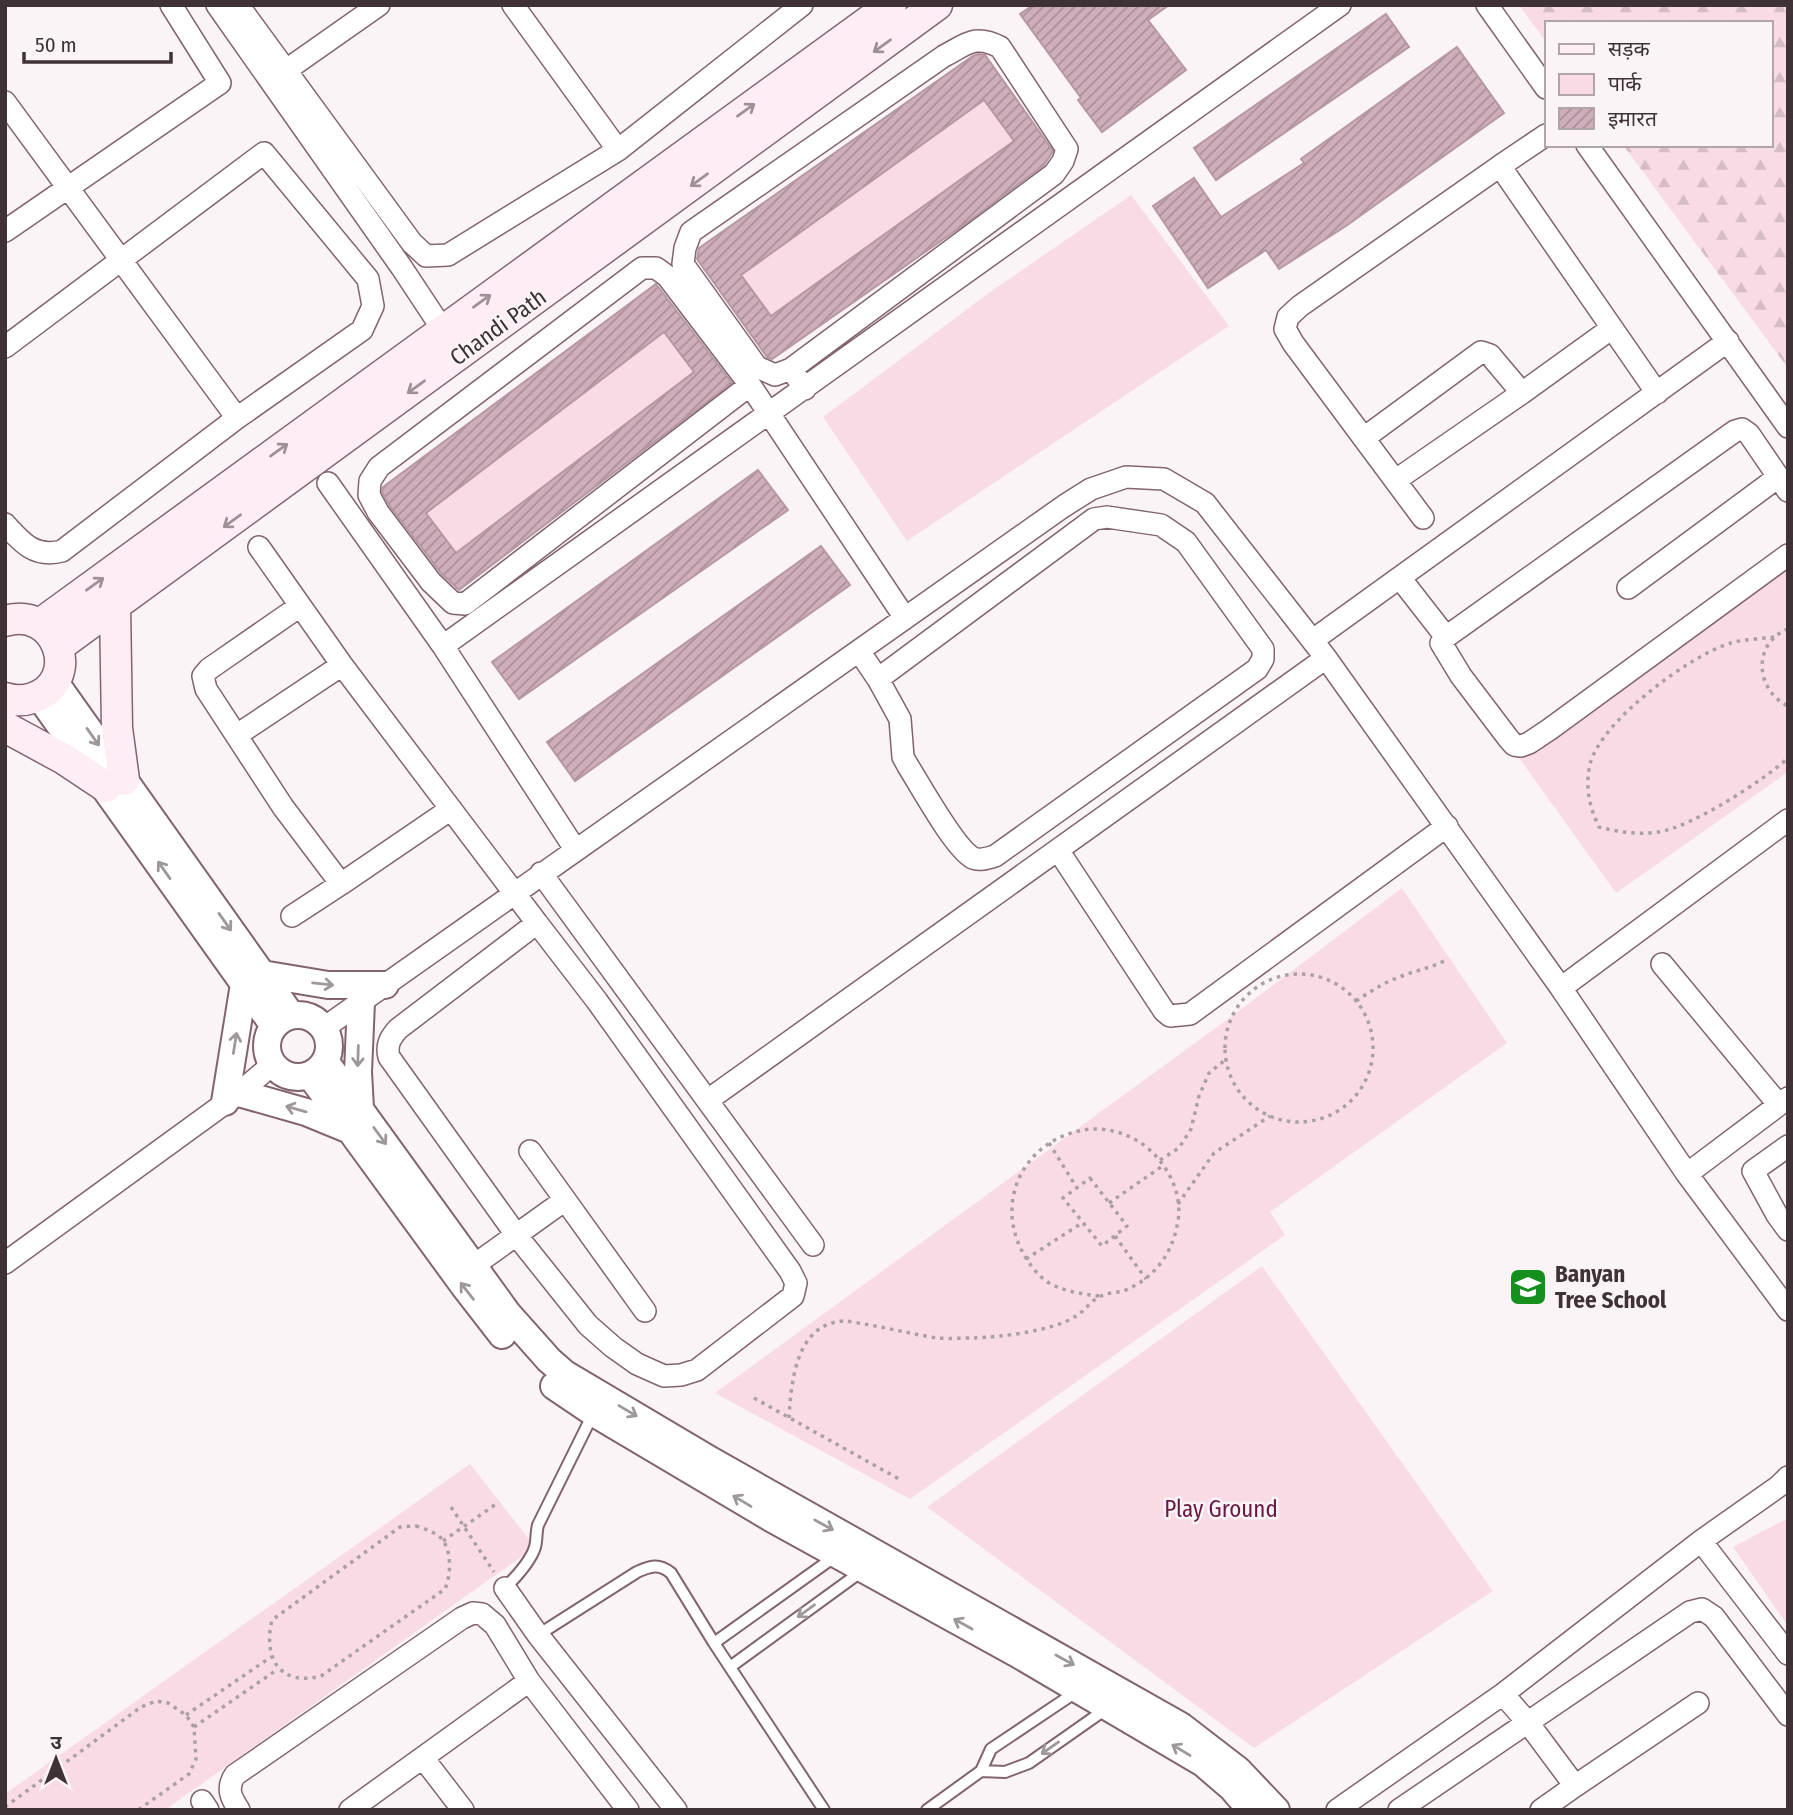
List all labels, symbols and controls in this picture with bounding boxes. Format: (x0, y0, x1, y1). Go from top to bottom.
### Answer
scale bar (24, 21, 172, 65)
legend (1545, 21, 1772, 147)
text: 50 m (35, 32, 77, 58)
text: सड़क (1608, 36, 1650, 62)
one-way arrow (873, 38, 892, 53)
text: पार्क (1608, 71, 1642, 97)
one-way arrow (736, 103, 755, 118)
text: इमारत (1608, 106, 1658, 132)
one-way arrow (690, 173, 709, 188)
street label: Chandi Path (444, 283, 552, 371)
one-way arrow (472, 294, 491, 308)
one-way arrow (407, 380, 426, 394)
one-way arrow (269, 443, 288, 457)
one-way arrow (223, 513, 242, 528)
one-way arrow (85, 577, 104, 591)
one-way arrow (86, 726, 100, 746)
one-way arrow (157, 861, 171, 880)
one-way arrow (218, 912, 232, 931)
one-way arrow (311, 977, 334, 990)
one-way arrow (229, 1032, 242, 1055)
one-way arrow (352, 1044, 365, 1067)
one-way arrow (285, 1102, 307, 1115)
one-way arrow (373, 1126, 387, 1145)
place label: Banyan Tree School (1555, 1260, 1667, 1314)
school or university icon: Banyan Tree School (1507, 1266, 1549, 1308)
one-way arrow (460, 1282, 475, 1300)
one-way arrow (617, 1404, 637, 1418)
one-way arrow (733, 1494, 753, 1508)
park label: Play Ground (1164, 1495, 1278, 1523)
one-way arrow (814, 1518, 834, 1532)
one-way arrow (798, 1604, 816, 1619)
one-way arrow (953, 1617, 973, 1631)
one-way arrow (1055, 1654, 1075, 1668)
north arrow (21, 1724, 91, 1794)
text: उ (50, 1731, 62, 1754)
one-way arrow (1041, 1741, 1060, 1755)
one-way arrow (1171, 1743, 1191, 1757)

